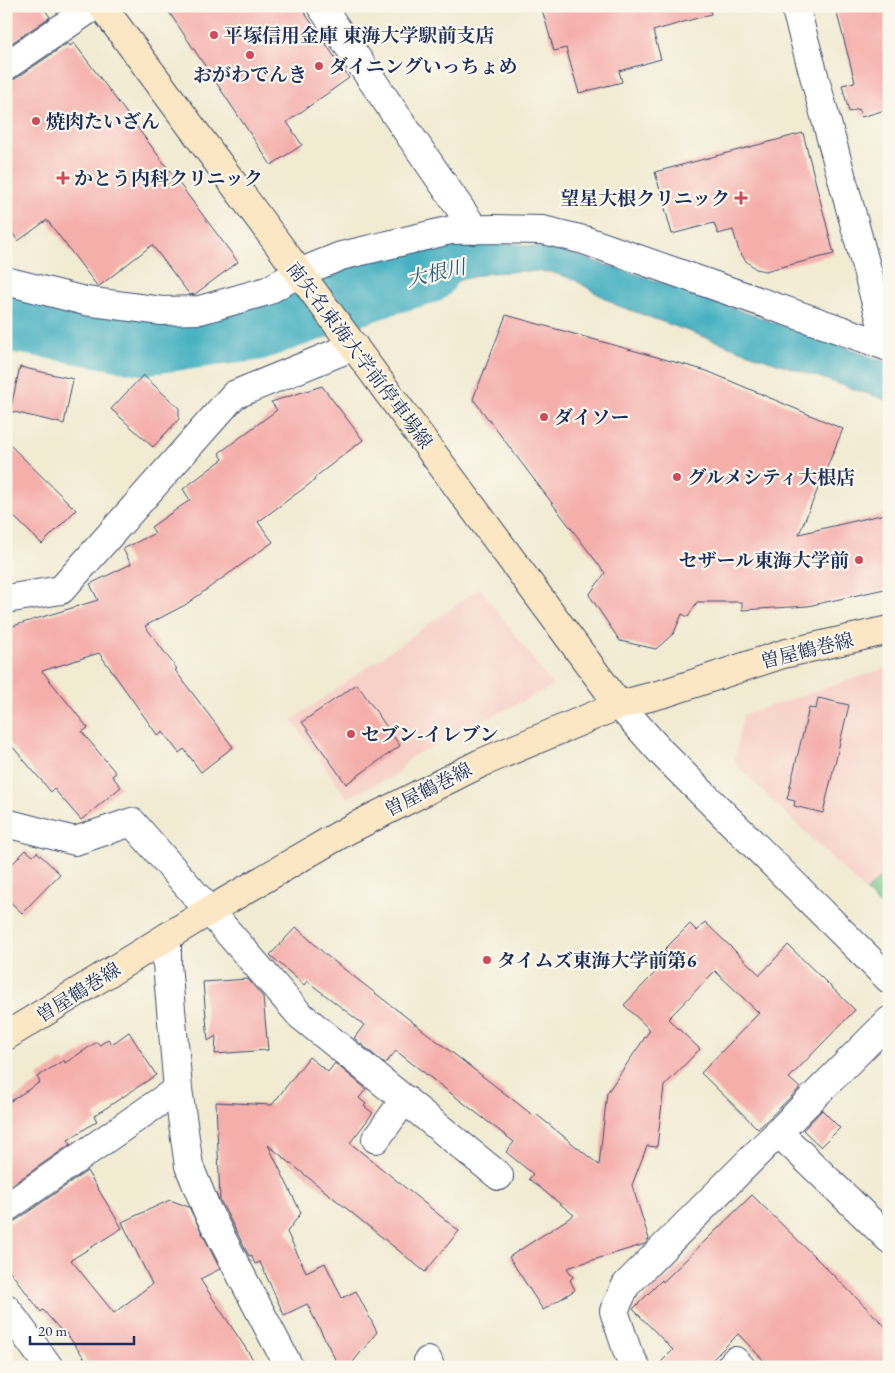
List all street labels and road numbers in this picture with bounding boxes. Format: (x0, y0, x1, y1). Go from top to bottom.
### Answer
street label: 南矢名東海大学前停車場線 (281, 257, 438, 454)
street label: 曽屋鶴巻線 (758, 627, 856, 674)
street label: 曽屋鶴巻線 (380, 757, 476, 822)
street label: 曽屋鶴巻線 (31, 957, 125, 1028)

